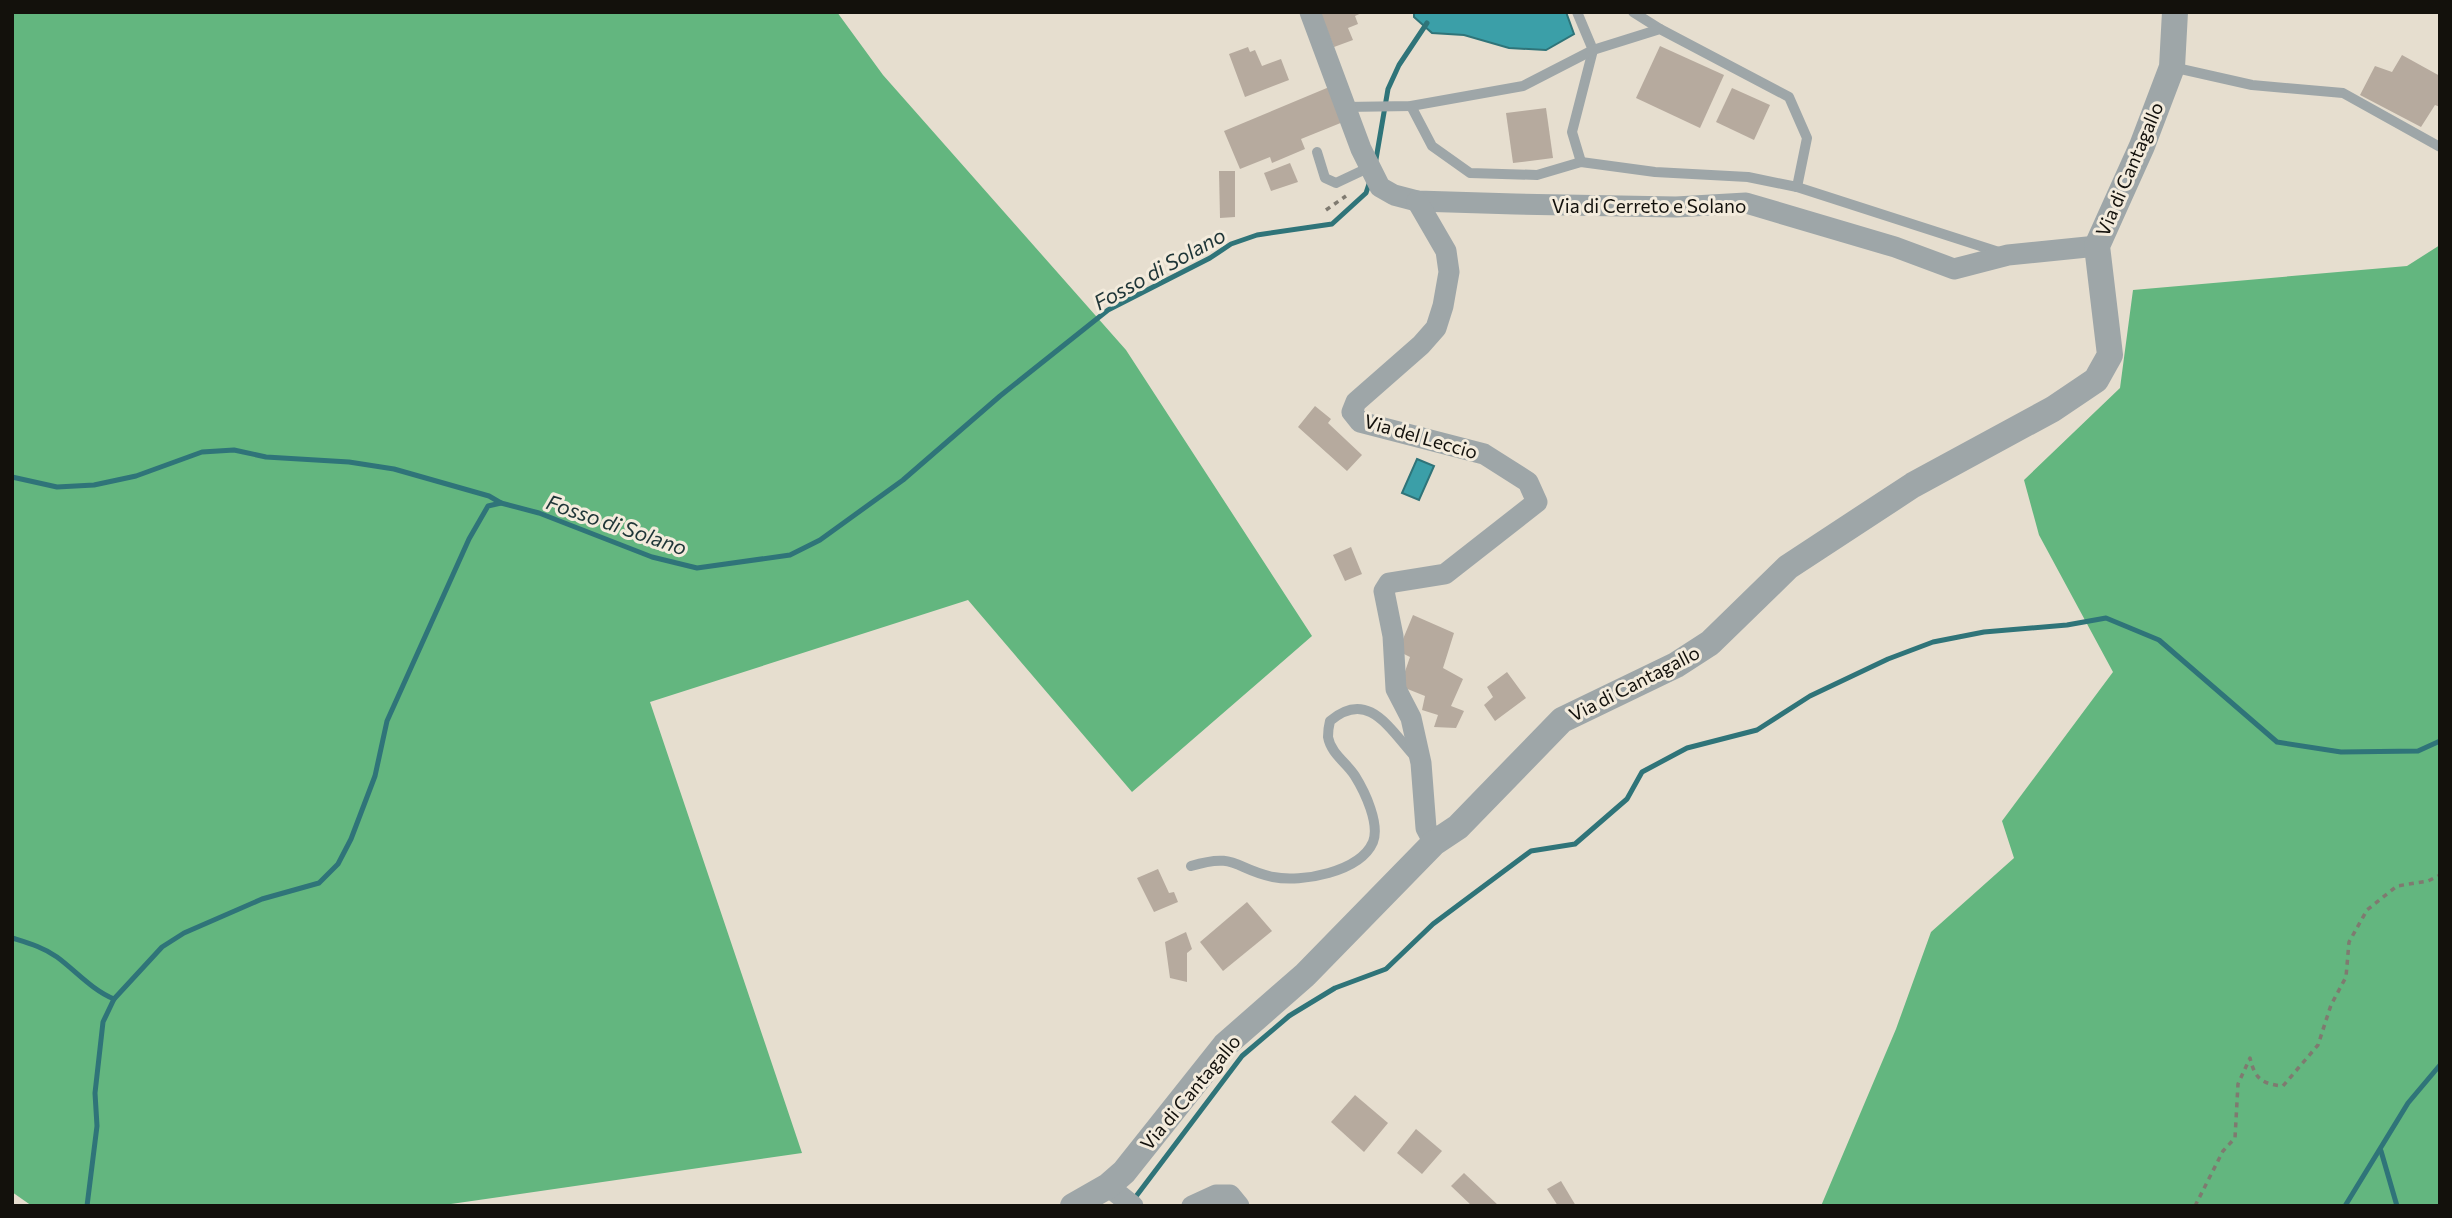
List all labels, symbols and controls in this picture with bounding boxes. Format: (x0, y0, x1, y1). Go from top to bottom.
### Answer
street label: Via di Cantagallo (2090, 98, 2168, 240)
street label: Via di Cerreto e Solano (1552, 194, 1746, 217)
water label: Fosso di Solano (1089, 221, 1229, 315)
street label: Via del Leccio (1362, 409, 1480, 463)
water label: Fosso di Solano (543, 488, 691, 560)
street label: Via di Cantagallo (1565, 640, 1703, 726)
street label: Via di Cantagallo (1135, 1030, 1245, 1154)

